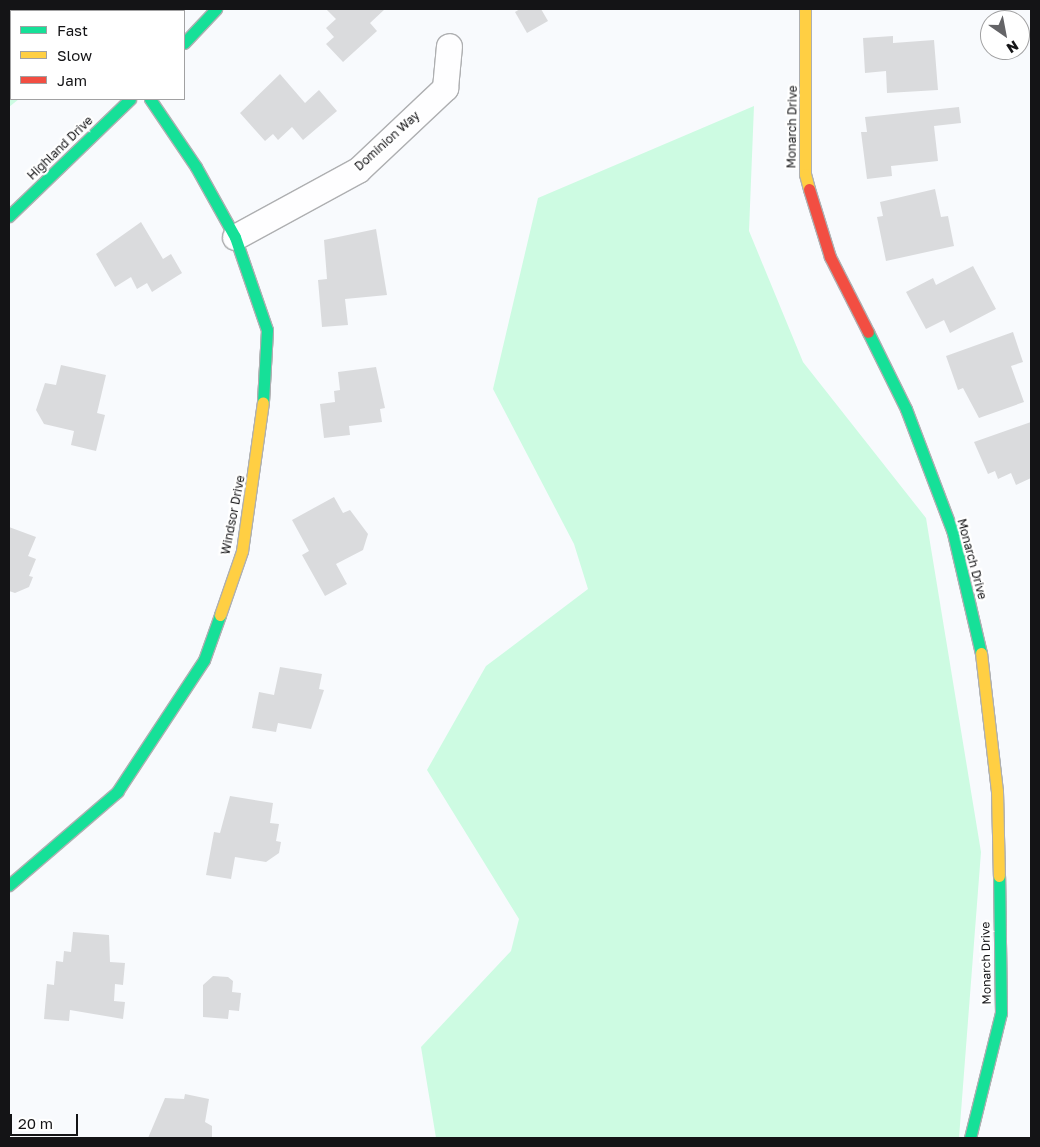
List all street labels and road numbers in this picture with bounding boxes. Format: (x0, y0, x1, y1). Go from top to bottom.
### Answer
street label: Monarch Drive (784, 85, 800, 169)
street label: Dominion Way (352, 108, 422, 174)
street label: Highland Drive (24, 113, 96, 183)
street label: Windsor Drive (218, 474, 248, 556)
street label: Monarch Drive (954, 517, 990, 601)
street label: Monarch Drive (978, 921, 994, 1005)

